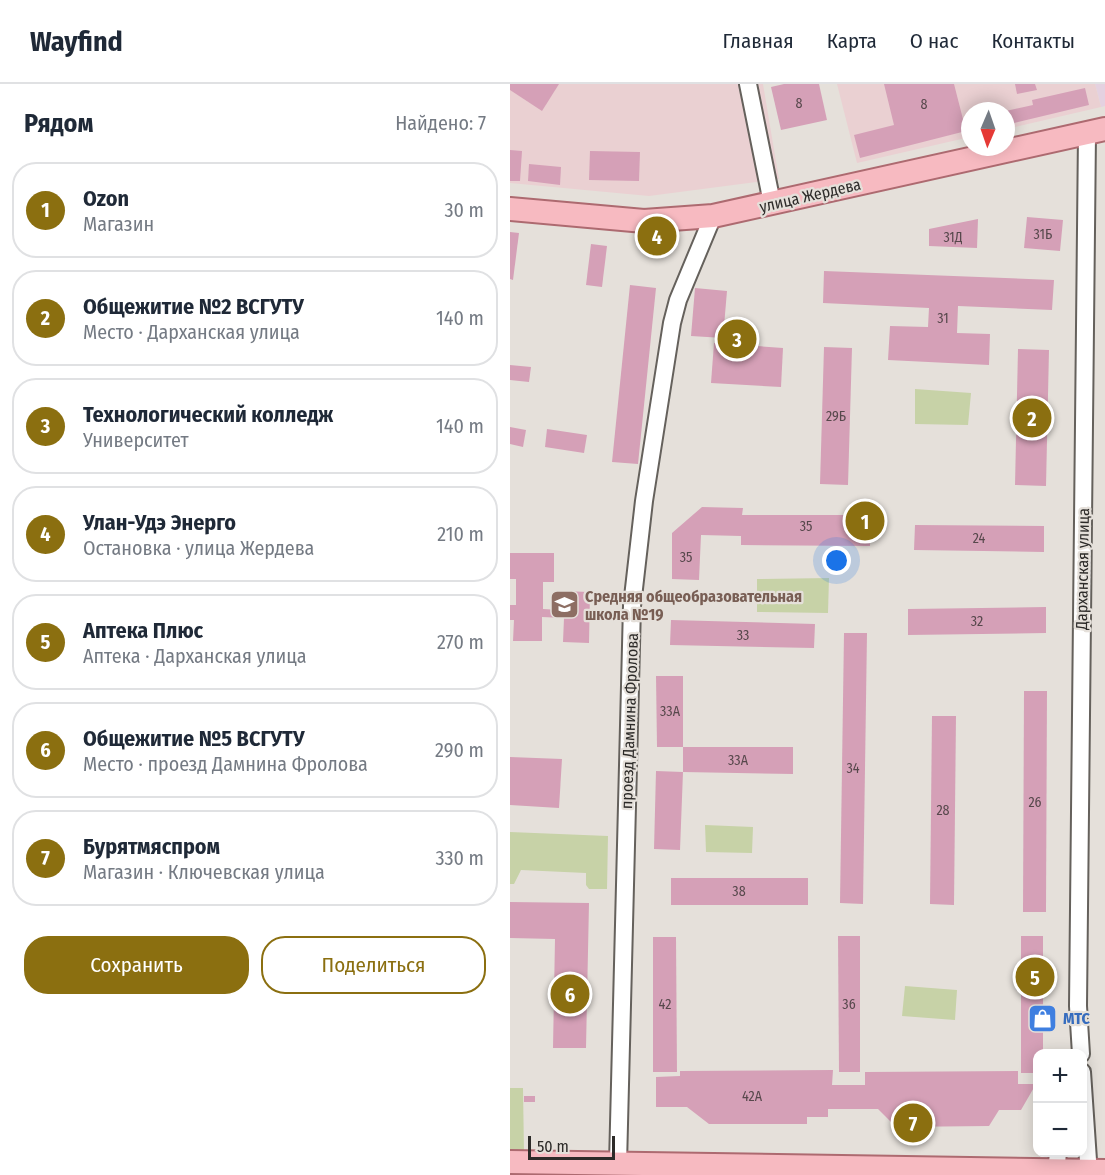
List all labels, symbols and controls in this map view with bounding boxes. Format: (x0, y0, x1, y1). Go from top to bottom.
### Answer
text: Wayfind (30, 25, 123, 58)
text: Главная (723, 28, 794, 54)
text: Карта (827, 28, 877, 54)
text: О нас (910, 28, 958, 54)
text: Контакты (991, 28, 1075, 54)
house number: 8 (796, 95, 803, 112)
house number: 8 (921, 96, 928, 113)
north arrow (961, 102, 1015, 156)
text: Рядом (24, 108, 93, 139)
text: Найдено: 7 (395, 111, 486, 135)
street label: улица Жердева (758, 175, 863, 216)
text: Ozon (83, 185, 129, 212)
text: 1 (41, 198, 50, 222)
text: 30 m (444, 198, 484, 222)
text: Магазин (83, 212, 154, 236)
pin: 4 (638, 214, 676, 258)
house number: 31Б (1034, 226, 1052, 243)
house number: 31Д (943, 229, 963, 246)
text: Общежитие №2 ВСГУТУ (83, 293, 304, 320)
text: 2 (41, 306, 50, 330)
text: 140 m (436, 306, 484, 330)
house number: 31 (937, 310, 949, 327)
pin: 3 (718, 316, 756, 362)
text: Место · Дарханская улица (83, 320, 300, 344)
pin: 2 (1012, 396, 1052, 440)
text: Технологический колледж (83, 401, 333, 428)
house number: 29Б (826, 408, 846, 425)
text: 3 (41, 414, 50, 438)
text: 140 m (436, 414, 484, 438)
text: Университет (83, 428, 189, 452)
pin: 1 (846, 498, 884, 544)
street label: Дарханская улица (1072, 508, 1093, 631)
text: Улан-Удэ Энерго (83, 509, 236, 536)
house number: 35 (800, 518, 812, 535)
text: 4 (40, 522, 51, 546)
text: 210 m (437, 522, 484, 546)
house number: 24 (973, 530, 986, 547)
text: Остановка · улица Жердева (83, 536, 314, 560)
your location (822, 546, 851, 575)
house number: 35 (680, 549, 692, 566)
place label: Средняя общеобразовательная школа №19 (585, 587, 802, 624)
school or university icon: Средняя общеобразовательная школа №19 (548, 589, 580, 621)
house number: 32 (971, 613, 983, 630)
text: Аптека Плюс (83, 617, 203, 644)
house number: 33 (737, 627, 749, 644)
text: 5 (41, 630, 50, 654)
text: 270 m (437, 630, 484, 654)
street label: проезд Дамнина Фролова (617, 632, 642, 809)
text: Аптека · Дарханская улица (83, 644, 307, 668)
house number: 33А (660, 703, 681, 720)
text: Общежитие №5 ВСГУТУ (83, 725, 304, 752)
text: 6 (40, 738, 51, 762)
text: 290 m (435, 738, 484, 762)
text: Место · проезд Дамнина Фролова (83, 752, 368, 776)
house number: 33А (728, 752, 749, 769)
house number: 34 (846, 760, 860, 777)
house number: 26 (1028, 794, 1042, 811)
house number: 28 (936, 802, 950, 819)
text: Бурятмяспром (83, 833, 220, 860)
text: 7 (41, 846, 50, 870)
text: 330 m (435, 846, 484, 870)
text: Магазин · Ключевская улица (83, 860, 325, 884)
house number: 38 (732, 883, 746, 900)
button: Сохранить (24, 936, 249, 994)
button: Поделиться (261, 936, 486, 994)
pin: 5 (1016, 954, 1054, 1000)
pin: 6 (550, 972, 590, 1016)
house number: 42 (659, 996, 671, 1013)
house number: 36 (842, 996, 856, 1013)
shop icon: МТС (1026, 1002, 1058, 1034)
place label: МТС (1063, 1009, 1091, 1028)
map controls (1033, 1049, 1087, 1157)
button: + (1033, 1049, 1087, 1103)
house number: 42А (742, 1088, 763, 1105)
pin: 7 (894, 1100, 932, 1146)
button: − (1033, 1103, 1087, 1157)
scale bar (528, 1133, 615, 1160)
text: 50 m (537, 1137, 569, 1156)

